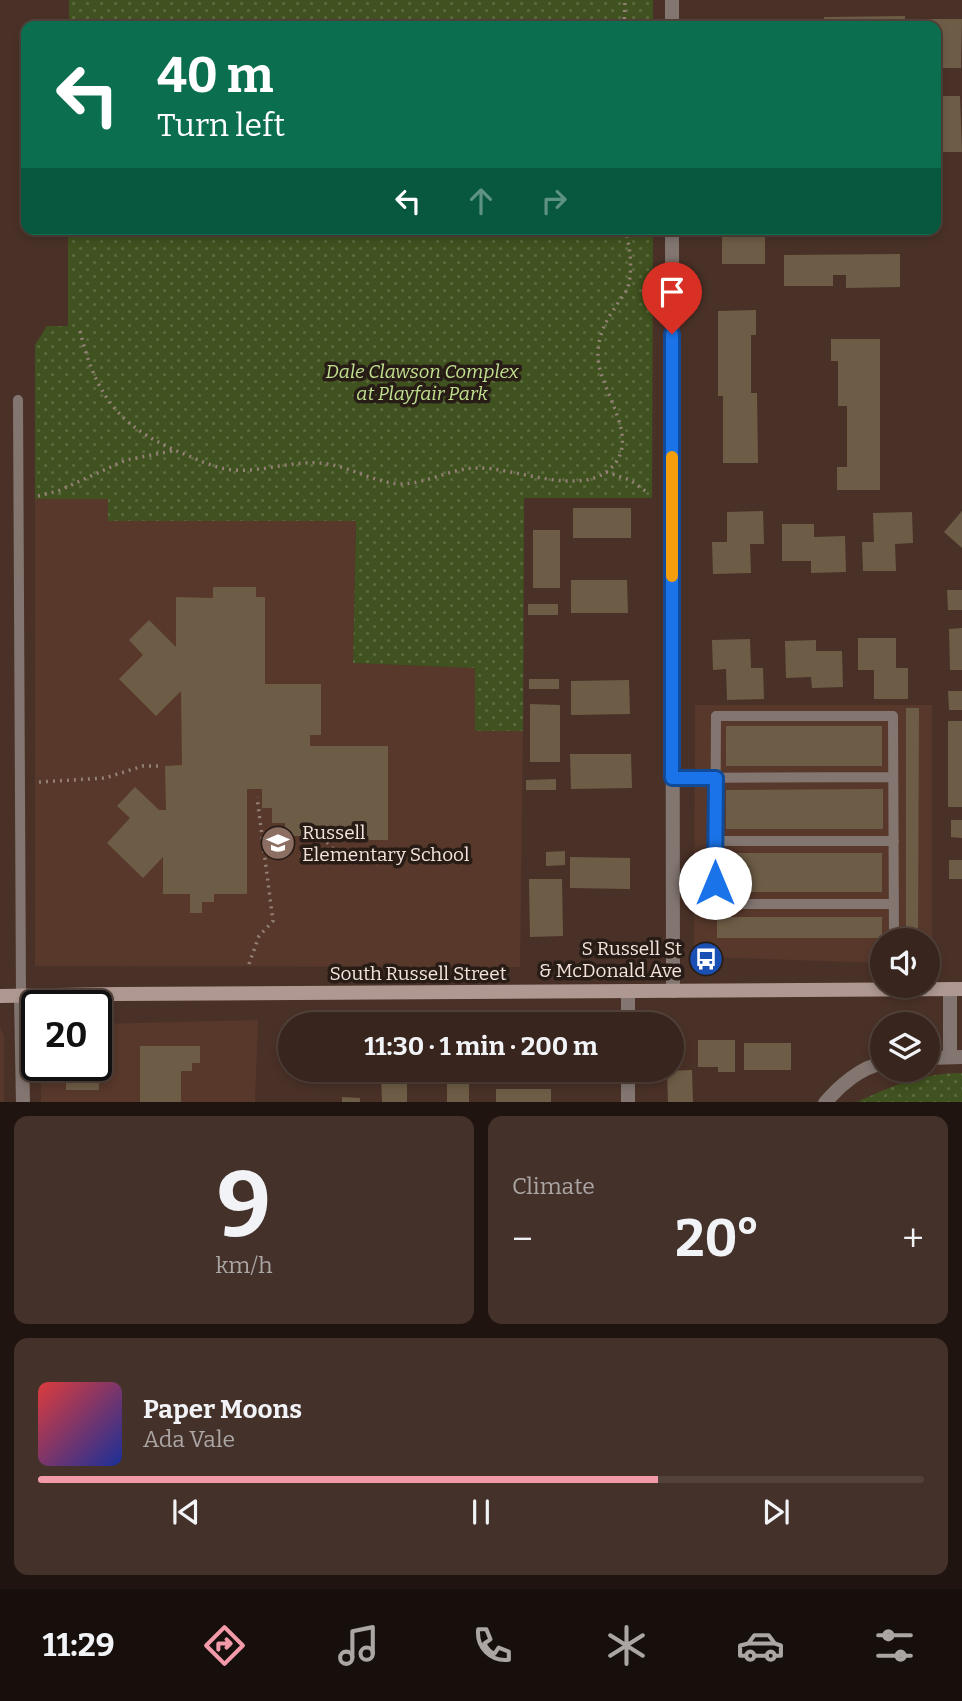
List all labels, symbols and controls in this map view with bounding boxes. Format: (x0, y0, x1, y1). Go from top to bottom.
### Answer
text: 40 m (157, 46, 274, 105)
icon: left (42, 49, 133, 140)
text: Turn left (157, 106, 285, 144)
icon: left (389, 182, 427, 220)
icon: ahead (462, 182, 500, 220)
icon: right (535, 182, 573, 220)
pin (642, 262, 702, 334)
icon: arrive (653, 273, 691, 311)
park label: Dale Clawson Complex at Playfair Park (325, 360, 519, 405)
place label: Russell Elementary School (302, 821, 469, 866)
school or university icon: Russell Elementary School (259, 824, 297, 862)
position arrow (678, 846, 752, 920)
map controls (870, 928, 940, 1082)
button: sound (870, 928, 940, 998)
place label: S Russell St & McDonald Ave (539, 937, 682, 982)
bus stop icon: S Russell St & McDonald Ave (687, 940, 725, 978)
street label: South Russell Street (329, 962, 507, 985)
speed limit sign: 20 (21, 990, 112, 1081)
button: layers (870, 1012, 940, 1082)
text: 11:30 · 1 min · 200 m (364, 1031, 598, 1062)
text: 9 (217, 1151, 271, 1260)
text: Climate (512, 1172, 595, 1200)
text: 20° (675, 1207, 760, 1270)
text: − (512, 1216, 533, 1262)
text: + (902, 1216, 924, 1262)
text: km/h (216, 1251, 272, 1279)
text: Paper Moons (143, 1394, 302, 1425)
text: Ada Vale (143, 1425, 235, 1453)
icon: previous (167, 1493, 205, 1531)
icon: pause (462, 1493, 500, 1531)
icon: next (757, 1493, 795, 1531)
icon: directions (200, 1621, 249, 1670)
icon: music (334, 1621, 383, 1670)
icon: phone (468, 1621, 517, 1670)
icon: climate (602, 1621, 651, 1670)
icon: car (736, 1621, 785, 1670)
icon: filters (870, 1621, 919, 1670)
text: 11:29 (43, 1626, 115, 1664)

